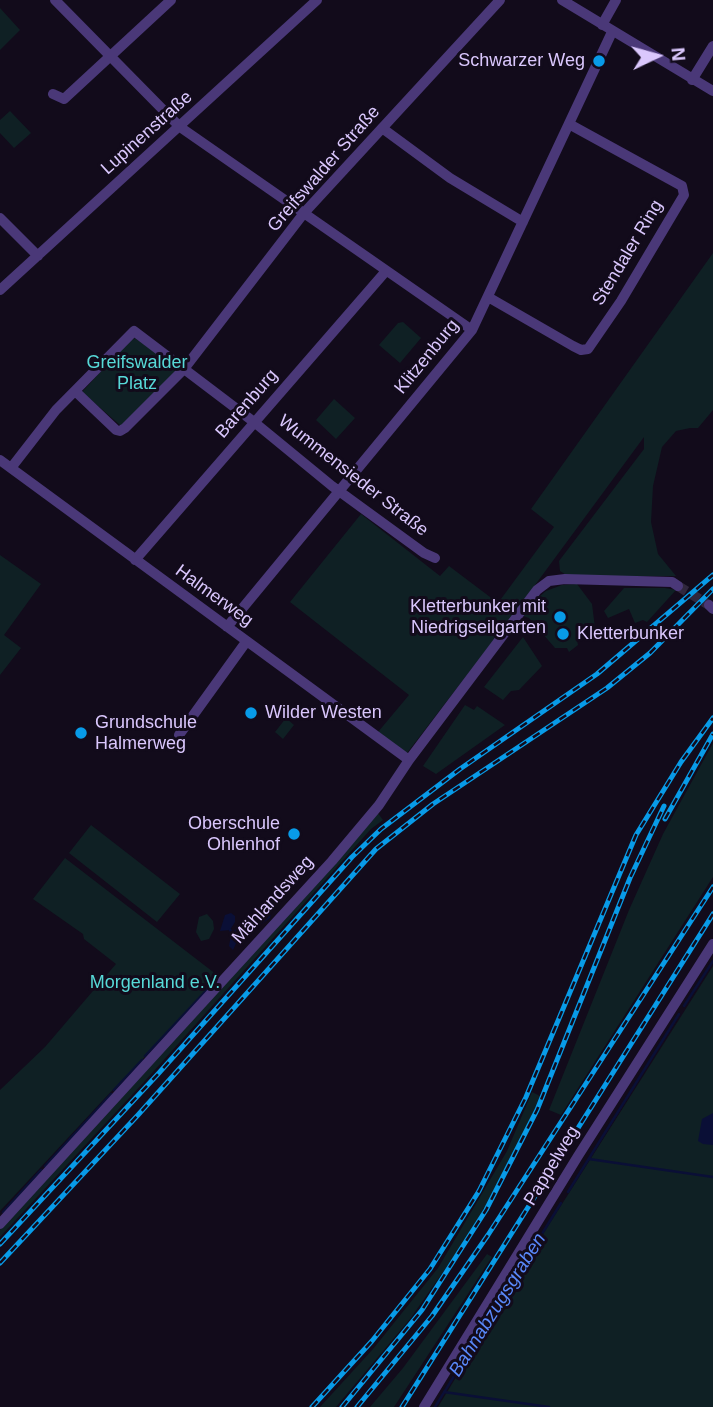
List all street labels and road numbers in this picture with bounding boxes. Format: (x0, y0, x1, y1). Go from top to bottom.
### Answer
street label: Lupinenstraße (97, 86, 197, 180)
street label: Greifswalder Straße (263, 102, 385, 236)
street label: Stendaler Ring (588, 196, 668, 310)
street label: Klitzenburg (390, 315, 464, 399)
street label: Barenburg (211, 365, 283, 443)
street label: Wummensieder Straße (274, 411, 432, 541)
street label: Halmerweg (171, 561, 257, 631)
street label: Mählandsweg (228, 852, 318, 948)
street label: Pappelweg (520, 1122, 584, 1210)

